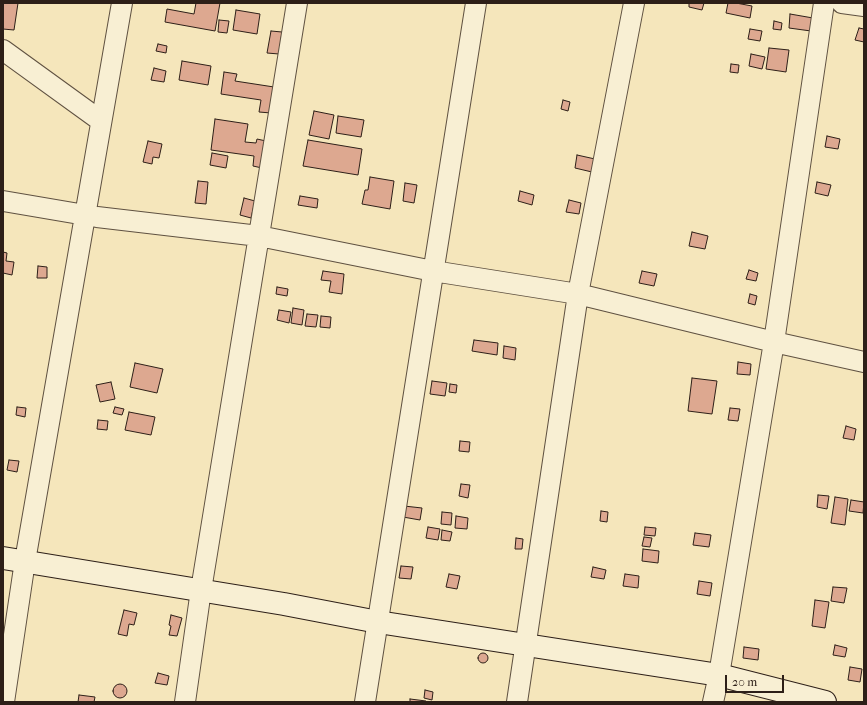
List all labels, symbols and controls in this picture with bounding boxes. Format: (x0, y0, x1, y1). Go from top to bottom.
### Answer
scale bar (727, 667, 786, 693)
text: 20 m (732, 675, 757, 689)

